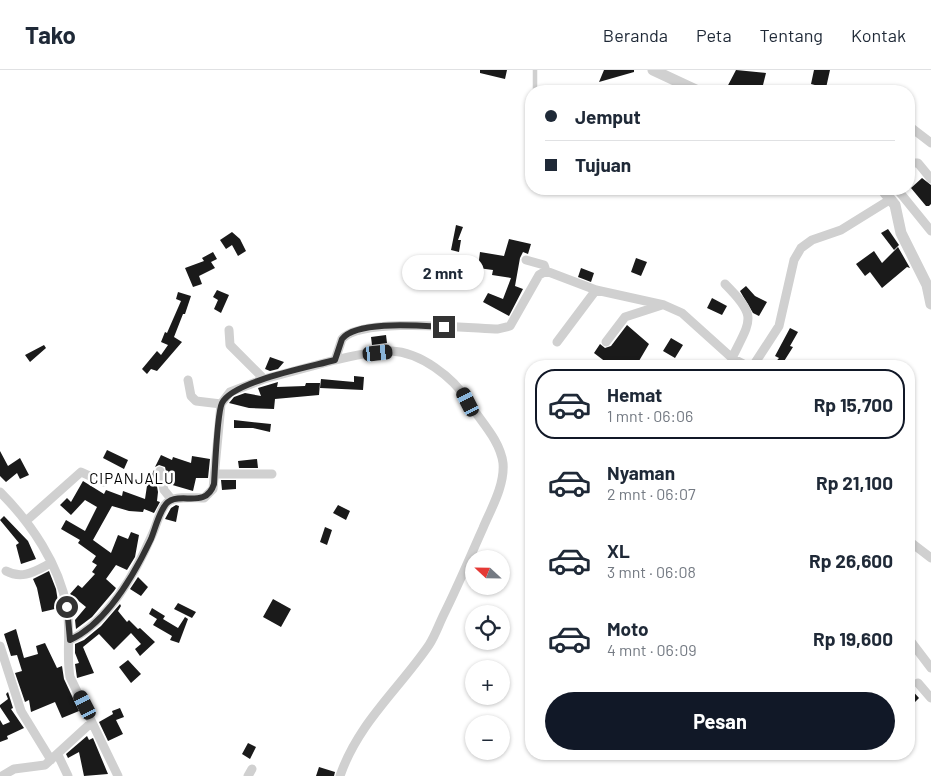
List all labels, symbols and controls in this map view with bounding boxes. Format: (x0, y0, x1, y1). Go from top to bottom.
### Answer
text: Tako (25, 20, 76, 49)
text: Beranda (603, 24, 668, 46)
text: Peta (696, 24, 732, 46)
text: Tentang (760, 24, 823, 46)
text: Kontak (851, 24, 906, 46)
text: Jemput (575, 105, 641, 128)
text: Tujuan (575, 153, 631, 176)
callout: 2 mnt (403, 254, 485, 290)
text: 2 mnt (423, 263, 463, 282)
route end (433, 316, 455, 338)
car (362, 344, 393, 362)
icon: car (547, 382, 592, 427)
text: Hemat (607, 383, 662, 406)
car (454, 385, 481, 419)
text: Rp 15,700 (814, 393, 893, 416)
text: 1 mnt · 06:06 (607, 406, 693, 425)
icon: car (547, 460, 592, 505)
text: Nyaman (607, 461, 675, 484)
district label: CIPANJALU (89, 469, 175, 487)
text: Rp 21,100 (816, 471, 893, 494)
text: 2 mnt · 06:07 (607, 484, 696, 503)
icon: car (547, 538, 592, 583)
text: XL (607, 539, 630, 562)
text: Rp 26,600 (809, 549, 893, 572)
north arrow (465, 550, 510, 595)
map controls (465, 550, 510, 760)
text: 3 mnt · 06:08 (607, 562, 696, 581)
route start (56, 596, 78, 618)
button: locate (465, 605, 510, 650)
icon: car (547, 616, 592, 661)
text: Moto (607, 617, 649, 640)
text: Rp 19,600 (813, 627, 893, 650)
text: 4 mnt · 06:09 (607, 640, 697, 659)
button: + (465, 660, 510, 705)
car (71, 688, 98, 722)
button: Pesan (545, 692, 895, 750)
button: − (465, 715, 510, 760)

